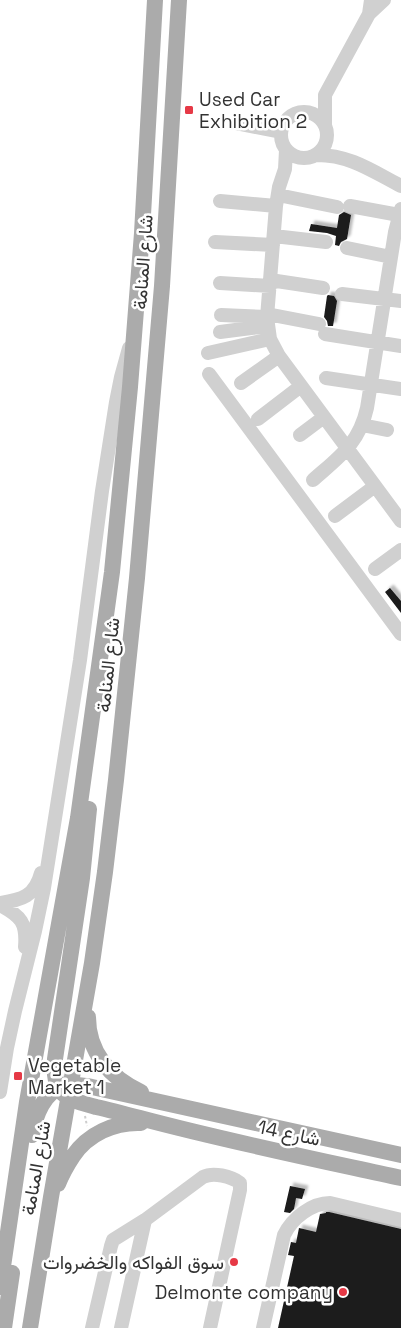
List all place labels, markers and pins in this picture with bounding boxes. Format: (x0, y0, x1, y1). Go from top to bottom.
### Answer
place label: Used Car Exhibition 2 (199, 87, 307, 134)
marker: Used Car Exhibition 2 (183, 104, 195, 116)
place label: Vegetable Market 1 (28, 1053, 121, 1100)
marker: Vegetable Market 1 (12, 1070, 24, 1082)
place label: سوق الفواكه والخضروات (43, 1250, 224, 1275)
marker: سوق الفواكه والخضروات (228, 1256, 240, 1268)
place label: Delmonte company (155, 1280, 333, 1305)
marker: Delmonte company (337, 1286, 349, 1298)

